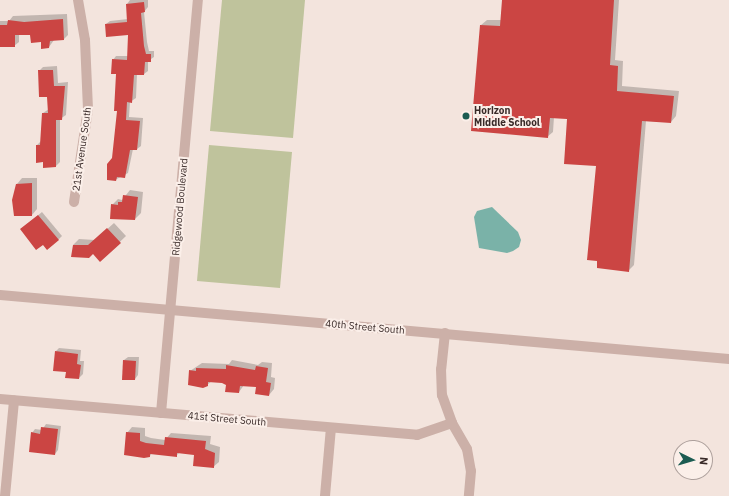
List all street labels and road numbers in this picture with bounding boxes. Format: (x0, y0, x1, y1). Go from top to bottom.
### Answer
street label: 21st Avenue South (70, 106, 94, 192)
street label: Ridgewood Boulevard (170, 158, 190, 256)
street label: 40th Street South (325, 318, 405, 336)
street label: 41st Street South (187, 410, 267, 428)

